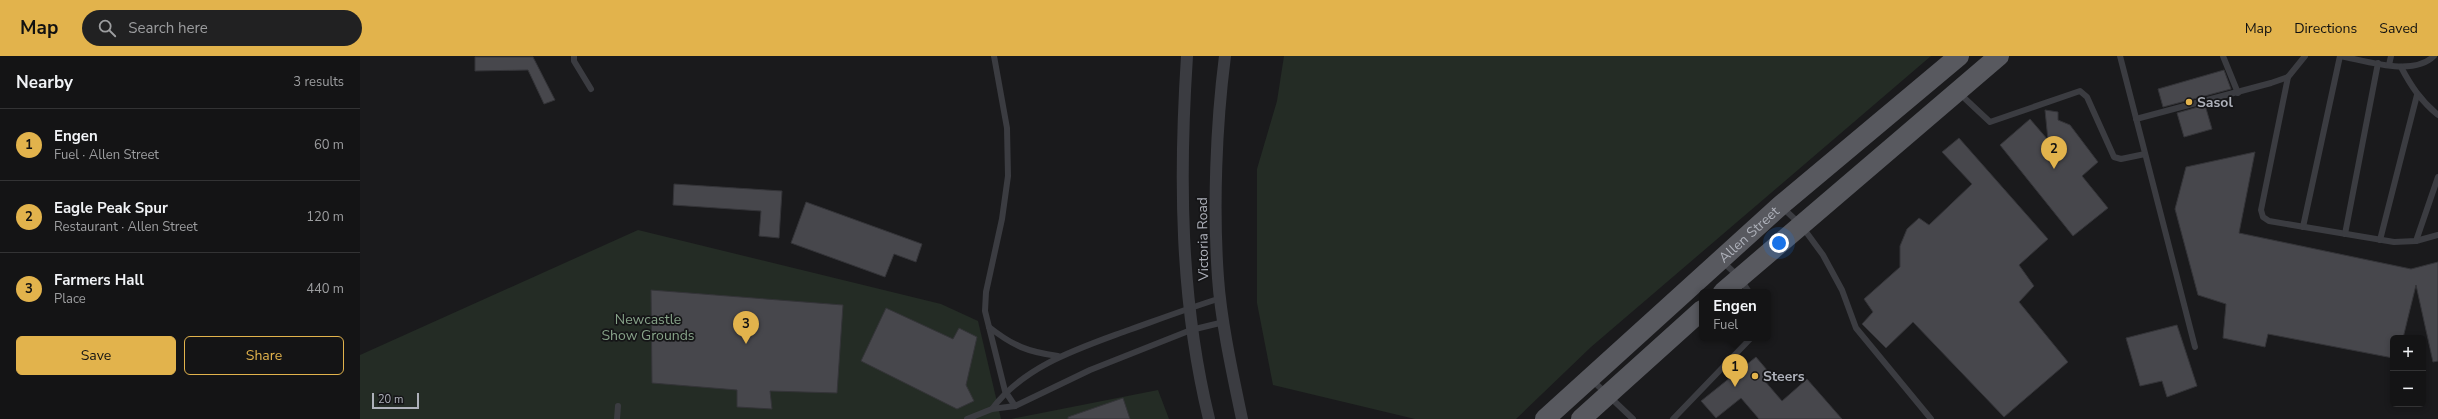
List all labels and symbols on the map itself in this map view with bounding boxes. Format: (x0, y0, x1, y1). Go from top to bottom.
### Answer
place label: Sasol (2197, 93, 2233, 112)
marker: Sasol (2184, 97, 2194, 107)
pin: 2 (2041, 136, 2067, 169)
street label: Victoria Road (1193, 197, 1213, 282)
street label: Allen Street (1714, 202, 1783, 267)
your location (1769, 233, 1789, 253)
park label: Newcastle Show Grounds (601, 310, 695, 345)
pin: 3 (733, 311, 759, 344)
pin: 1 (1722, 354, 1748, 387)
place label: Steers (1763, 367, 1805, 386)
marker: Steers (1750, 371, 1760, 381)
scale bar (372, 391, 419, 410)

